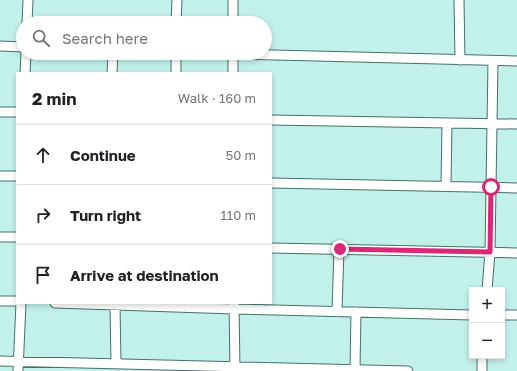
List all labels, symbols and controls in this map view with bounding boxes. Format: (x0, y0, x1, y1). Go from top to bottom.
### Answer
search box (16, 16, 272, 60)
icon: search (30, 27, 52, 49)
text: Search here (62, 29, 148, 47)
text: 2 min (32, 88, 76, 109)
text: Walk · 160 m (178, 90, 256, 106)
icon: ahead (32, 144, 54, 166)
text: Continue (70, 146, 136, 164)
text: 50 m (226, 147, 256, 163)
route start (482, 178, 500, 196)
icon: right (32, 204, 54, 226)
text: Turn right (70, 206, 141, 224)
text: 110 m (221, 207, 256, 223)
route end (331, 240, 349, 258)
icon: arrive (32, 264, 54, 286)
text: Arrive at destination (70, 266, 219, 284)
map controls (469, 287, 505, 359)
button: + (469, 287, 505, 323)
button: − (469, 323, 505, 359)

